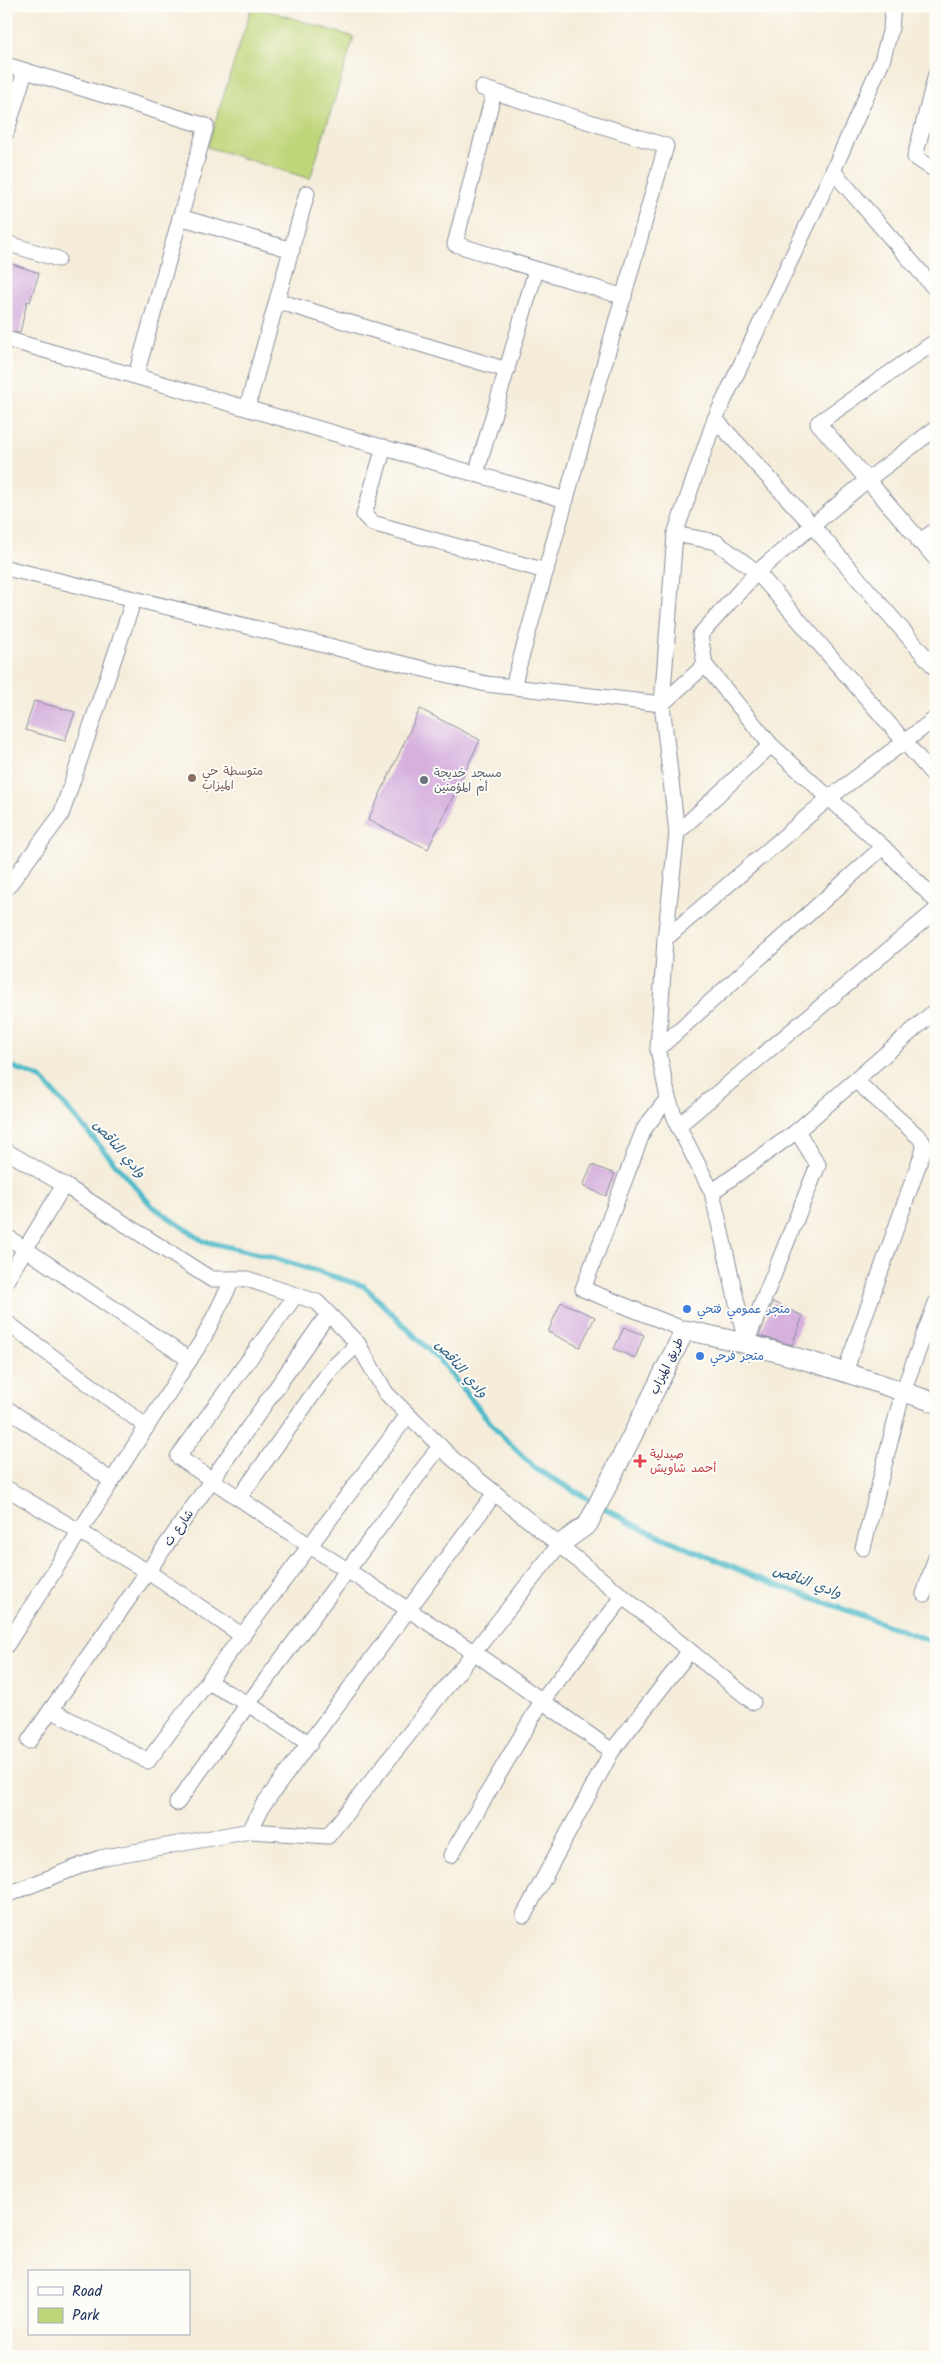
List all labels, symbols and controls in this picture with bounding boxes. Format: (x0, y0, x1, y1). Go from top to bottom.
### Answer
place label: متوسطة حي الميزاب (202, 762, 263, 795)
place label: مسجد خديجة أم المؤمنين (434, 764, 502, 797)
marker: متوسطة حي الميزاب (186, 772, 198, 784)
marker: مسجد خديجة أم المؤمنين (418, 774, 430, 786)
water label: وادي الناقص (87, 1115, 151, 1184)
place label: متجر عمومي فتحي (697, 1300, 790, 1320)
marker: متجر عمومي فتحي (681, 1303, 693, 1315)
street label: طريق الميزاب (645, 1334, 689, 1398)
water label: وادي الناقص (429, 1335, 493, 1404)
place label: متجر فرحي (710, 1347, 764, 1367)
marker: متجر فرحي (694, 1350, 706, 1362)
place label: صيدلية أحمد شاويش (650, 1445, 716, 1478)
marker: صيدلية أحمد شاويش (634, 1455, 646, 1467)
street label: شارع ث (159, 1506, 199, 1550)
water label: وادي الناقص (770, 1559, 845, 1605)
legend (28, 2270, 190, 2336)
text: Road (72, 2280, 103, 2304)
text: Park (72, 2304, 100, 2328)

